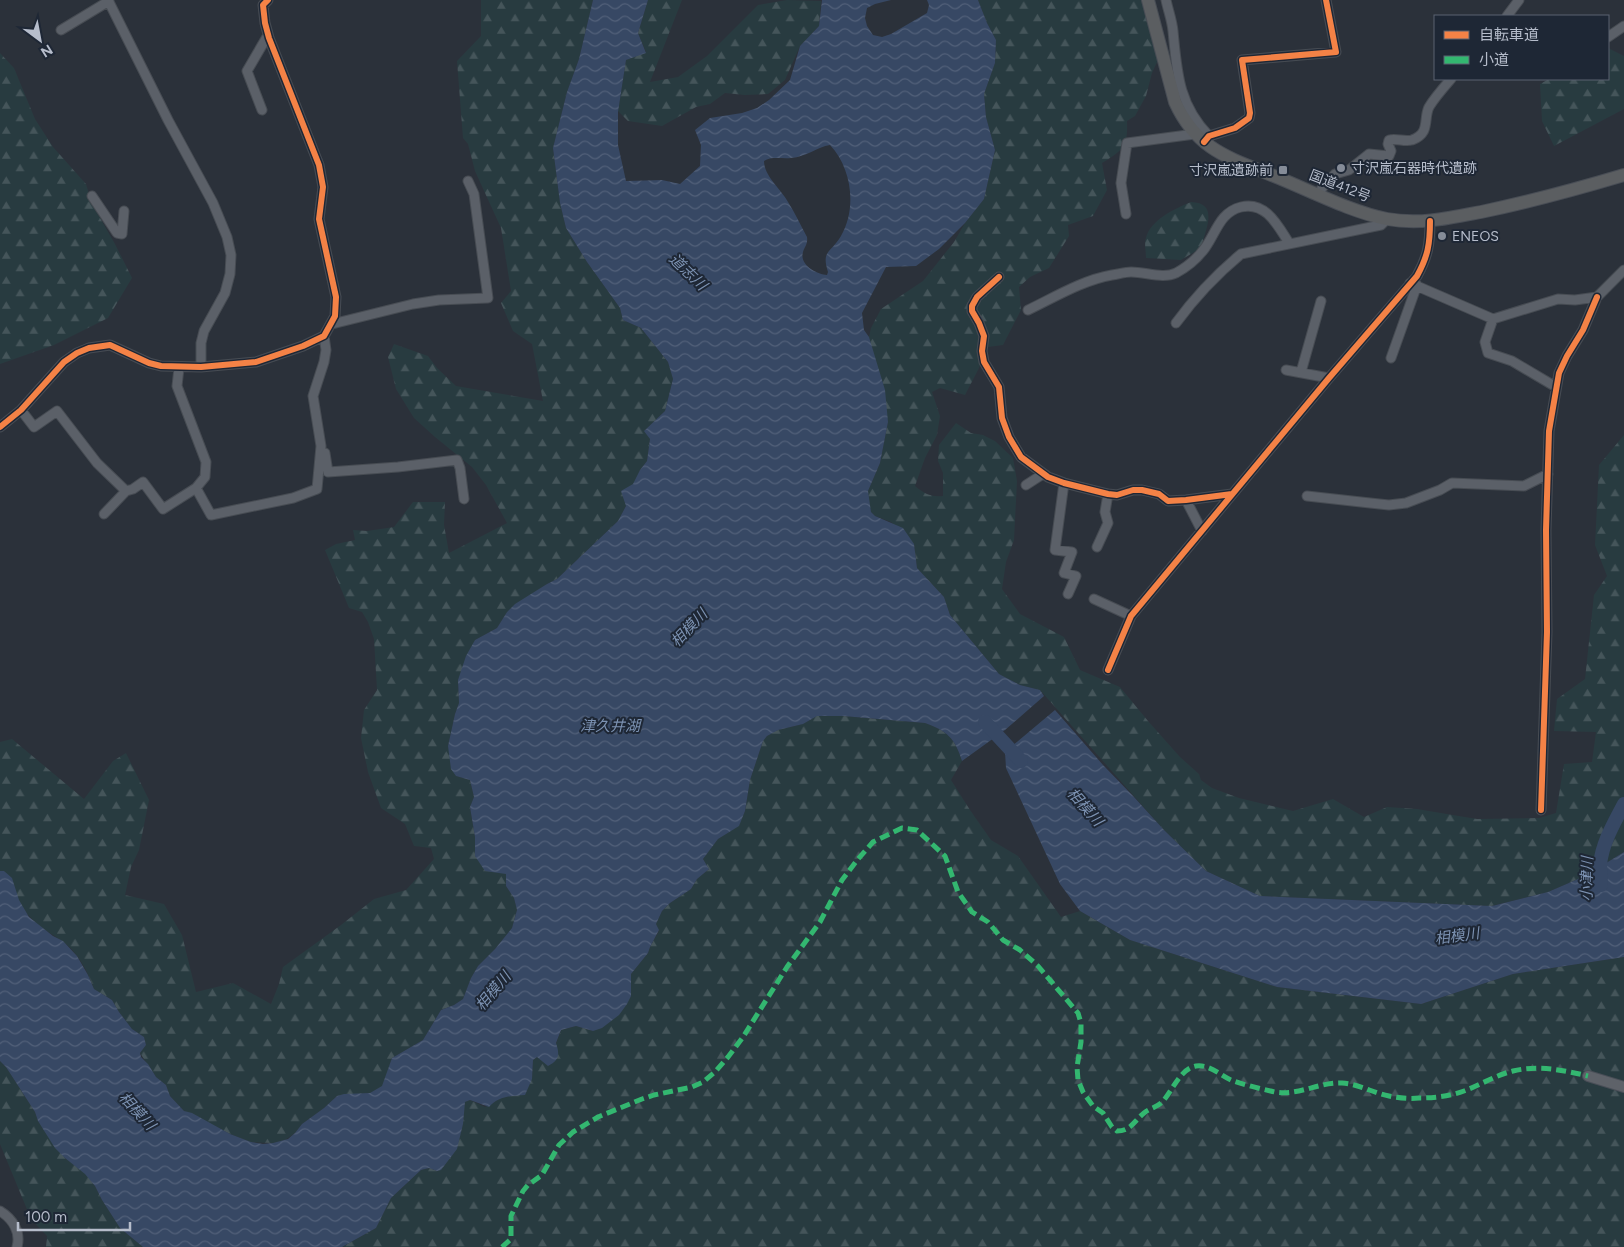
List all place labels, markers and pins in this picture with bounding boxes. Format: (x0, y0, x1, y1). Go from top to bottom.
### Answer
place label: 寸沢嵐石器時代遺跡 (1351, 160, 1477, 177)
place label: 寸沢嵐遺跡前 (1189, 162, 1273, 179)
marker: 寸沢嵐石器時代遺跡 (1335, 162, 1347, 174)
marker: 寸沢嵐遺跡前 (1277, 164, 1289, 176)
place label: ENEOS (1452, 228, 1499, 245)
marker: ENEOS (1436, 230, 1448, 242)

